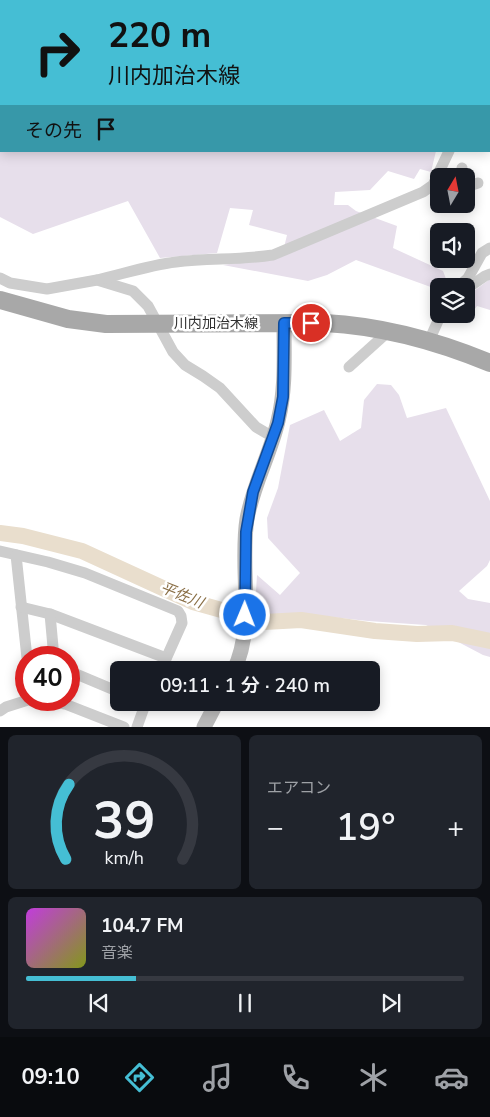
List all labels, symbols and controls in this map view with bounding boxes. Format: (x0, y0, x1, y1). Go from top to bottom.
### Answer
text: 220 m (108, 12, 211, 59)
icon: right (25, 20, 90, 85)
text: 川内加治木線 (108, 61, 240, 91)
icon: arrive (92, 115, 120, 143)
text: その先 (25, 118, 82, 144)
north arrow (430, 168, 475, 212)
map controls (430, 168, 475, 323)
button: sound (430, 223, 475, 268)
button: layers (430, 278, 475, 323)
pin (290, 302, 332, 344)
icon: arrive (297, 309, 325, 337)
street label: 川内加治木線 (174, 314, 258, 333)
water label: 平佐川 (157, 577, 208, 613)
position arrow (218, 588, 270, 640)
speed limit sign: 40 (15, 646, 80, 711)
text: 09:11 · 1 分 · 240 m (160, 673, 330, 699)
text: エアコン (267, 777, 331, 799)
text: 39 (93, 785, 156, 856)
text: 19° (336, 802, 395, 853)
text: − (267, 809, 284, 847)
text: + (447, 809, 464, 847)
text: km/h (105, 846, 144, 870)
text: 104.7 FM (101, 913, 184, 939)
text: 音楽 (101, 942, 133, 964)
icon: previous (85, 989, 113, 1017)
icon: pause (231, 989, 259, 1017)
icon: next (377, 989, 405, 1017)
icon: directions (122, 1060, 157, 1095)
icon: music (200, 1060, 235, 1095)
icon: phone (278, 1060, 313, 1095)
icon: climate (356, 1060, 391, 1095)
icon: car (434, 1060, 469, 1095)
text: 09:10 (21, 1062, 80, 1092)

